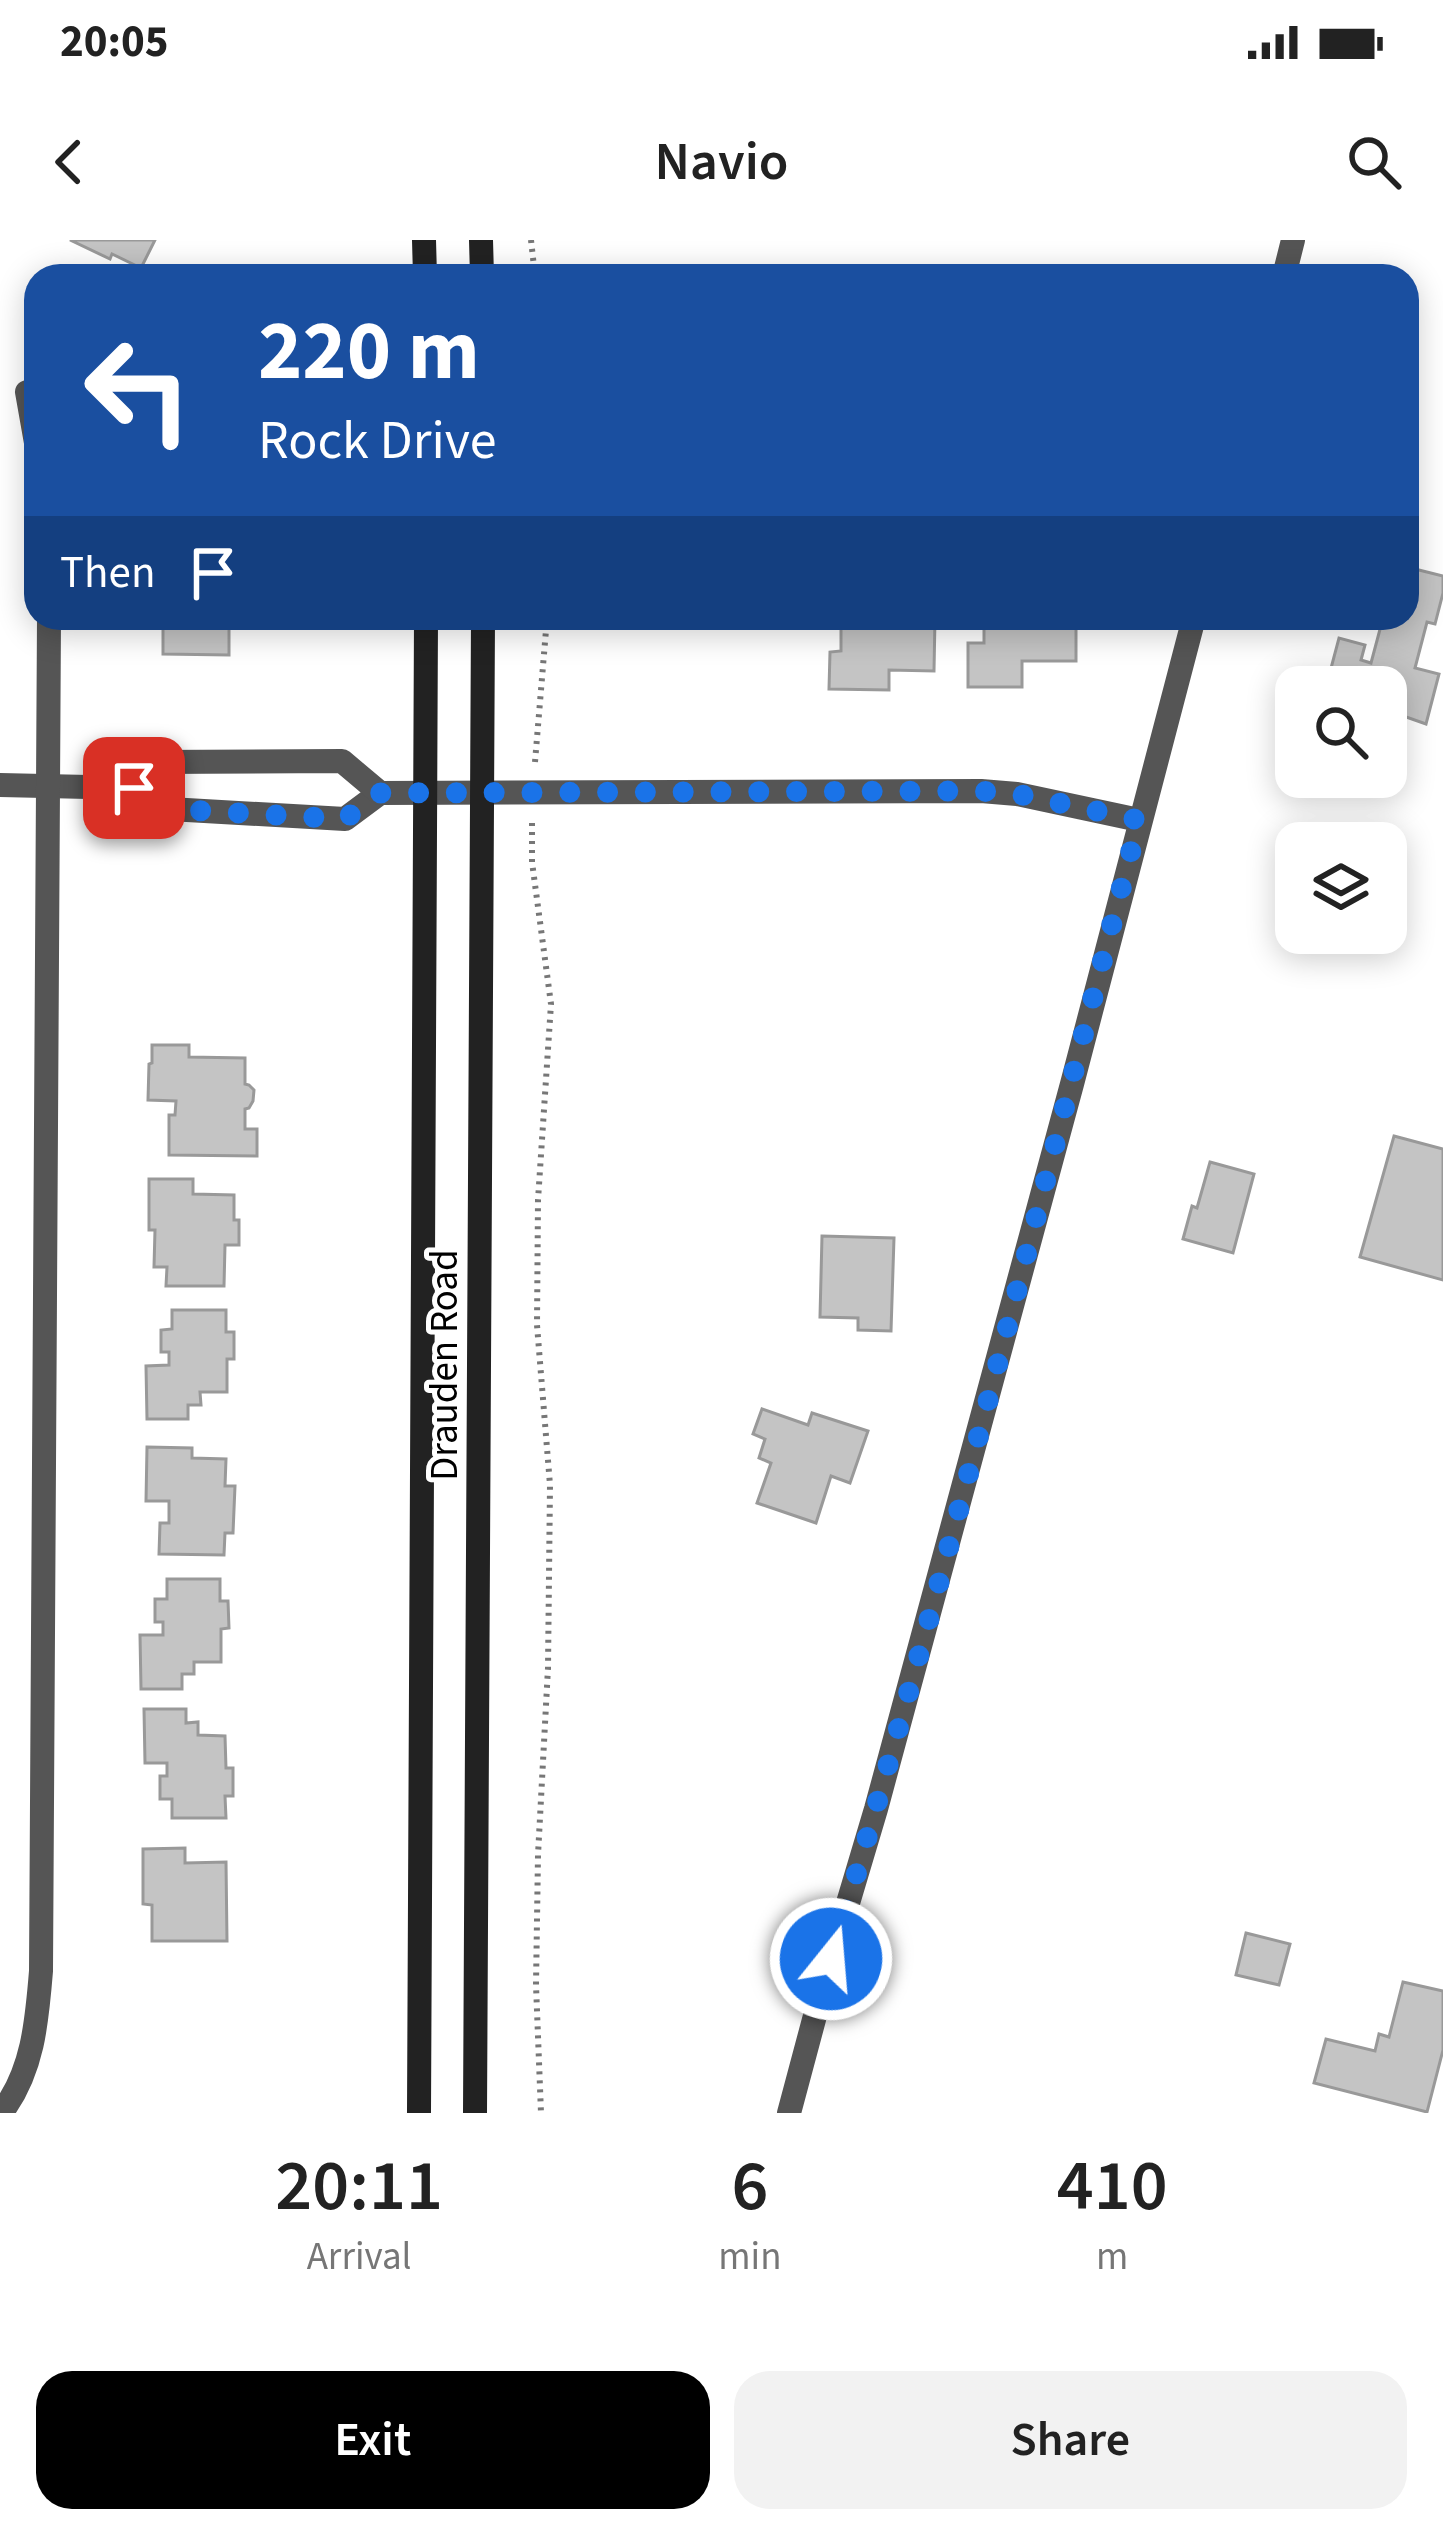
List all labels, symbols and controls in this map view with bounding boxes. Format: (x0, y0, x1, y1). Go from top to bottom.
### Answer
text: 20:05 (60, 10, 169, 74)
text: Navio (655, 124, 788, 201)
icon: back (36, 129, 102, 195)
icon: search (1341, 129, 1407, 195)
text: 220 m (258, 292, 480, 412)
icon: left (60, 312, 216, 468)
text: Rock Drive (258, 403, 497, 480)
icon: arrive (180, 540, 246, 606)
text: Then (60, 541, 156, 605)
map controls (1275, 666, 1407, 954)
button: search (1275, 666, 1407, 798)
pin (83, 737, 185, 839)
icon: arrive (101, 755, 167, 821)
button: layers (1275, 822, 1407, 954)
street label: Drauden Road (417, 1249, 473, 1481)
position arrow (768, 1896, 894, 2022)
text: 20:11 (275, 2135, 443, 2238)
text: 6 (731, 2135, 768, 2238)
text: 410 (1057, 2135, 1168, 2238)
text: Arrival (307, 2229, 412, 2285)
text: min (718, 2229, 782, 2285)
text: m (1096, 2229, 1128, 2285)
button: Exit (36, 2371, 710, 2509)
button: Share (734, 2371, 1407, 2509)

